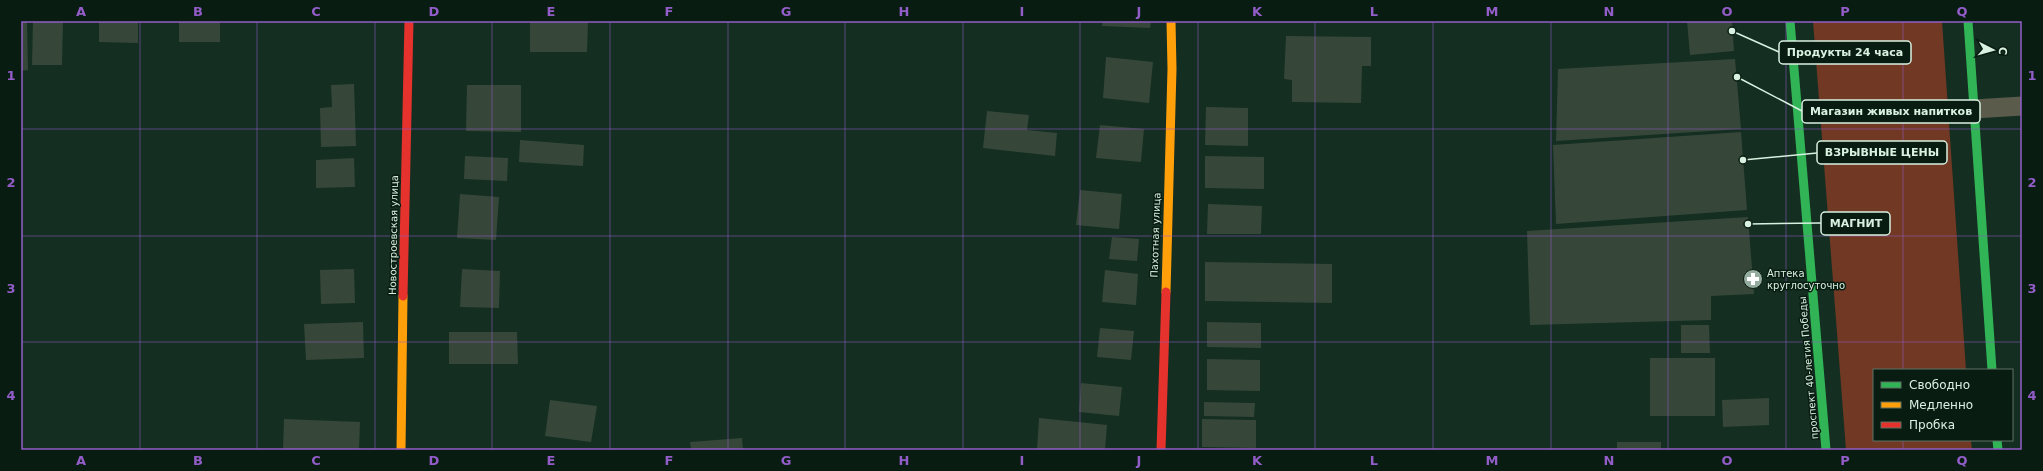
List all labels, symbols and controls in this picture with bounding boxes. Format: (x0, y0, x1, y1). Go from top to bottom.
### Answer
text: A (76, 4, 86, 19)
text: B (193, 4, 203, 19)
text: C (311, 4, 321, 19)
text: D (429, 4, 440, 19)
text: E (547, 4, 555, 19)
text: F (665, 4, 673, 19)
text: G (781, 4, 791, 19)
text: H (899, 4, 909, 19)
text: I (1020, 4, 1024, 19)
text: J (1136, 4, 1141, 19)
text: K (1252, 4, 1263, 19)
text: L (1370, 4, 1378, 19)
text: M (1486, 4, 1498, 19)
text: N (1604, 4, 1614, 19)
text: O (1721, 4, 1733, 19)
text: P (1840, 4, 1850, 19)
text: Q (1956, 4, 1968, 19)
north arrow (1973, 30, 2013, 70)
callout: Продукты 24 часа (1779, 41, 1911, 64)
text: Продукты 24 часа (1787, 46, 1903, 59)
text: С (1996, 46, 2009, 56)
text: 1 (6, 68, 16, 83)
text: 1 (2027, 68, 2037, 83)
callout: Магазин живых напитков (1802, 100, 1980, 123)
text: Магазин живых напитков (1810, 105, 1972, 118)
callout: ВЗРЫВНЫЕ ЦЕНЫ (1817, 141, 1947, 164)
text: ВЗРЫВНЫЕ ЦЕНЫ (1825, 146, 1939, 159)
text: 2 (6, 175, 16, 190)
street label: Новостроевская улица (387, 175, 400, 295)
text: 2 (2027, 175, 2037, 190)
street label: Пахотная улица (1149, 192, 1162, 278)
callout: МАГНИТ (1821, 212, 1890, 235)
text: МАГНИТ (1830, 217, 1883, 230)
pharmacy icon: Аптека круглосуточно (1742, 268, 1764, 290)
place label: Аптека круглосуточно (1767, 268, 1845, 291)
text: 3 (6, 281, 16, 296)
text: 3 (2027, 281, 2037, 296)
street label: проспект 40-летия Победы (1797, 296, 1820, 440)
legend (1873, 369, 2013, 441)
text: Свободно (1909, 378, 1970, 392)
text: 4 (6, 388, 16, 403)
text: 4 (2027, 388, 2037, 403)
text: Медленно (1909, 398, 1973, 412)
text: Пробка (1909, 418, 1955, 432)
text: A (76, 453, 86, 468)
text: B (193, 453, 203, 468)
text: C (311, 453, 321, 468)
text: D (429, 453, 440, 468)
text: E (547, 453, 555, 468)
text: F (665, 453, 673, 468)
text: G (781, 453, 791, 468)
text: H (899, 453, 909, 468)
text: I (1020, 453, 1024, 468)
text: J (1136, 453, 1141, 468)
text: K (1252, 453, 1263, 468)
text: L (1370, 453, 1378, 468)
text: M (1486, 453, 1498, 468)
text: N (1604, 453, 1614, 468)
text: O (1721, 453, 1733, 468)
text: P (1840, 453, 1850, 468)
text: Q (1956, 453, 1968, 468)

